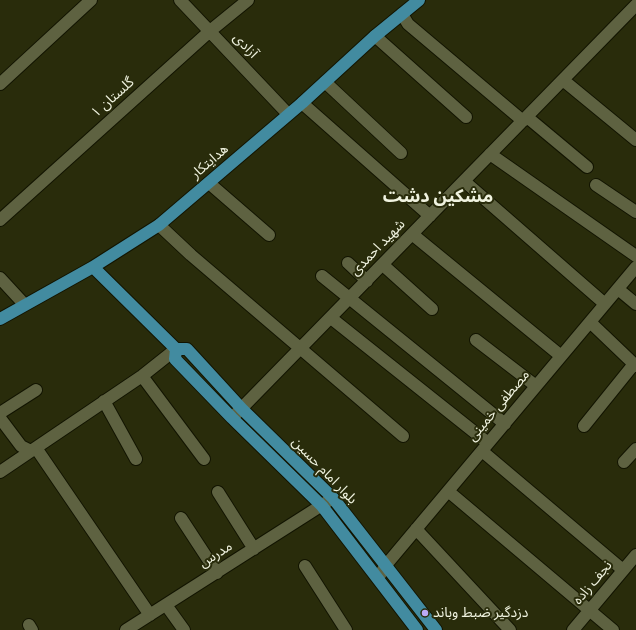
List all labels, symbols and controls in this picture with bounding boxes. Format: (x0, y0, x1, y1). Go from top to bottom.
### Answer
street label: آزادی (229, 30, 261, 62)
street label: گلستان ۱ (88, 74, 138, 122)
street label: هدایتکار (188, 141, 232, 183)
district label: مشکین دشت (383, 186, 493, 208)
street label: شهید احمدی (347, 216, 409, 280)
street label: مصطفی خمینی (464, 367, 534, 445)
street label: بلوار امام حسین (288, 434, 360, 508)
street label: مدرس (196, 538, 236, 572)
street label: نجف زاده (570, 558, 616, 608)
place label: دزدگیر ضبط وباند (433, 605, 529, 621)
marker: دزدگیر ضبط وباند (420, 608, 430, 618)

